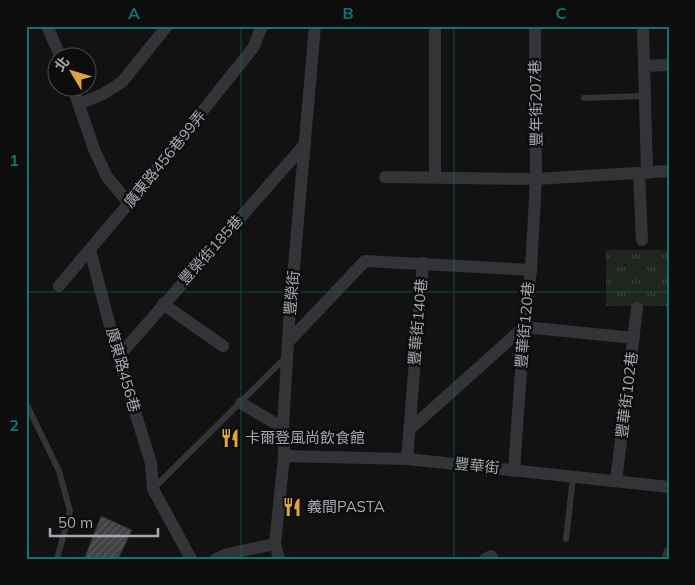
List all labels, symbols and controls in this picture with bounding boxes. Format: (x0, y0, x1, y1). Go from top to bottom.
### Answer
text: A (128, 3, 140, 23)
text: B (342, 3, 354, 23)
text: C (556, 3, 567, 23)
north arrow (48, 48, 98, 98)
text: 北 (50, 53, 73, 75)
street label: 豐年街207巷 (525, 59, 546, 147)
street label: 廣東路456巷99弄 (119, 106, 210, 211)
text: 1 (9, 150, 19, 170)
street label: 豐榮街185巷 (174, 211, 247, 288)
street label: 豐榮街 (280, 270, 303, 316)
street label: 豐華街140巷 (404, 278, 431, 366)
street label: 豐華街120巷 (511, 281, 538, 369)
street label: 廣東路456巷 (102, 325, 145, 414)
street label: 豐華街102巷 (612, 351, 641, 439)
text: 2 (9, 415, 19, 435)
restaurant icon: 卡爾登風尚飲食館 (219, 427, 241, 449)
place label: 卡爾登風尚飲食館 (245, 428, 365, 447)
street label: 豐華街 (454, 454, 500, 477)
restaurant icon: 義間PASTA (281, 496, 303, 518)
place label: 義間PASTA (307, 497, 385, 516)
scale bar (50, 505, 158, 537)
text: 50 m (58, 513, 93, 532)

